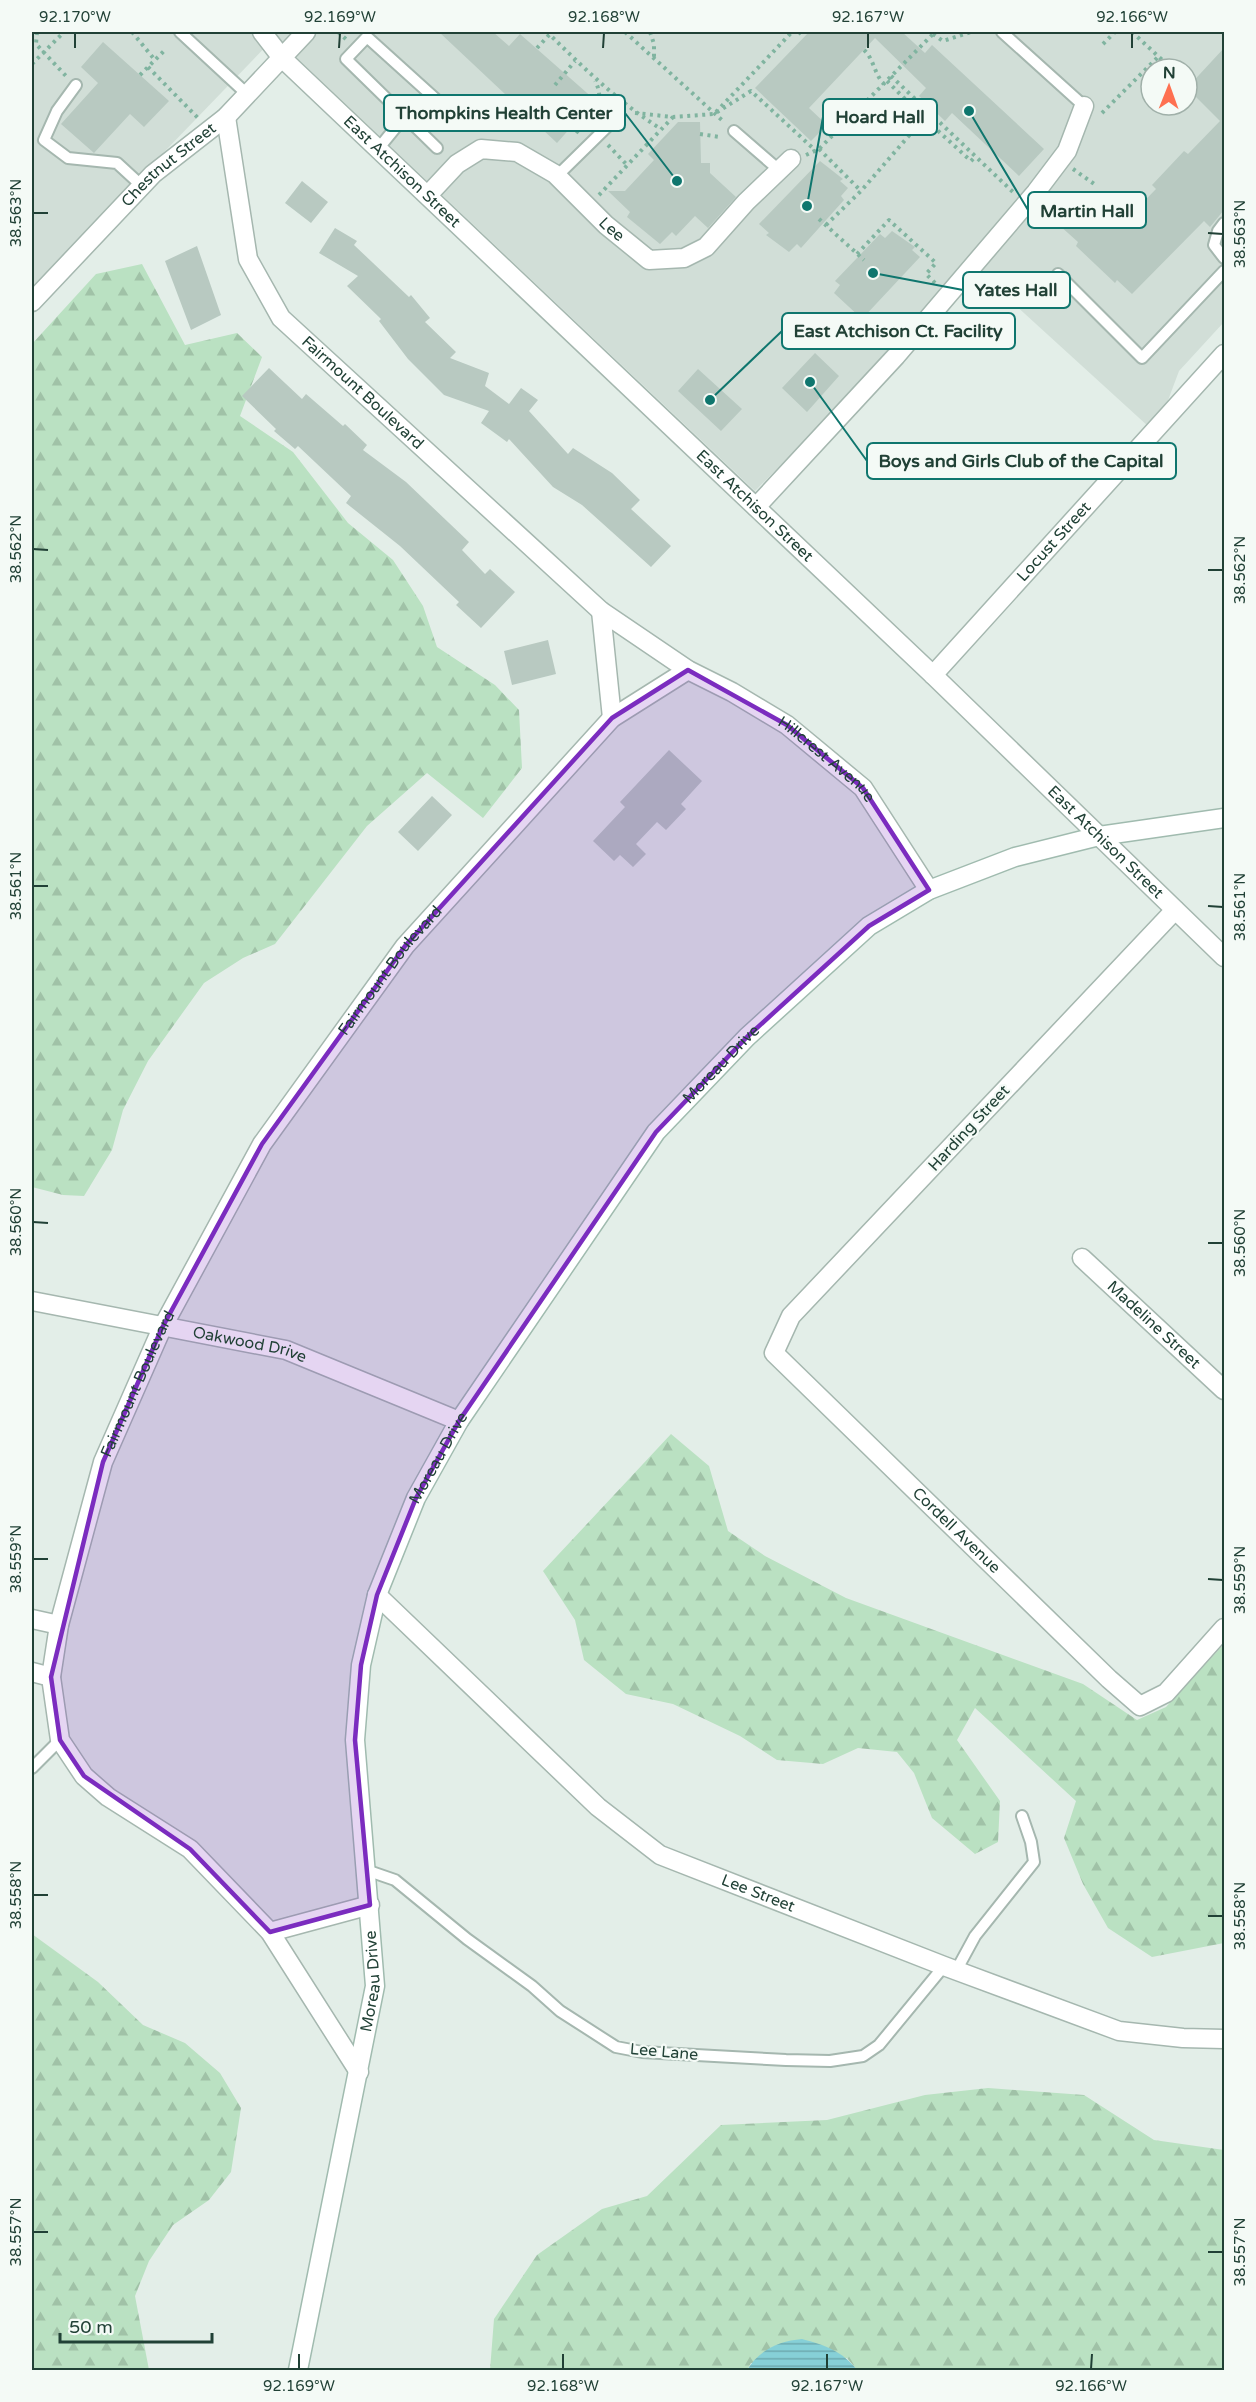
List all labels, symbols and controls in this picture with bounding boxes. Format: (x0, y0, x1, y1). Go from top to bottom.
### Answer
text: 92.170°W (39, 8, 111, 26)
text: 92.169°W (304, 8, 376, 26)
text: 92.168°W (568, 8, 640, 26)
text: 92.167°W (832, 8, 904, 26)
text: 92.166°W (1096, 8, 1168, 26)
north arrow (1139, 57, 1199, 117)
text: N (1163, 63, 1176, 83)
callout: Thompkins Health Center (384, 95, 625, 131)
callout: Hoard Hall (823, 99, 937, 135)
text: Thompkins Health Center (395, 102, 614, 124)
text: Hoard Hall (835, 106, 925, 128)
street label: East Atchison Street (339, 111, 465, 232)
street label: Chestnut Street (117, 118, 220, 211)
text: 38.563°N (7, 179, 25, 247)
callout: Martin Hall (1028, 192, 1146, 228)
text: Martin Hall (1040, 200, 1134, 222)
text: 38.563°N (1231, 200, 1249, 268)
street label: Lee (594, 213, 628, 246)
callout: Yates Hall (963, 272, 1070, 308)
text: Yates Hall (975, 279, 1057, 301)
callout: East Atchison Ct. Facility (782, 313, 1015, 349)
text: East Atchison Ct. Facility (793, 320, 1003, 342)
street label: Fairmount Boulevard (297, 332, 428, 454)
callout: Boys and Girls Club of the Capital (867, 443, 1176, 479)
street label: East Atchison Street (692, 446, 817, 566)
text: Boys and Girls Club of the Capital (878, 450, 1164, 472)
street label: Locust Street (1013, 498, 1095, 586)
text: 38.562°N (7, 515, 25, 583)
text: 38.562°N (1231, 536, 1249, 604)
street label: Hillcrest Avenue (774, 712, 880, 806)
street label: East Atchison Street (1043, 781, 1168, 903)
text: 38.561°N (7, 852, 25, 920)
text: 38.561°N (1231, 873, 1249, 941)
street label: Fairmount Boulevard (334, 902, 446, 1039)
street label: Moreau Drive (678, 1020, 764, 1108)
street label: Harding Street (924, 1081, 1014, 1175)
text: 38.560°N (7, 1188, 25, 1256)
text: 38.560°N (1231, 1209, 1249, 1277)
street label: Madeline Street (1103, 1276, 1205, 1373)
street label: Fairmount Boulevard (96, 1307, 180, 1460)
street label: Oakwood Drive (191, 1322, 310, 1367)
street label: Moreau Drive (405, 1408, 472, 1507)
street label: Cordell Avenue (908, 1483, 1005, 1578)
text: 38.559°N (7, 1525, 25, 1593)
text: 38.559°N (1231, 1546, 1249, 1614)
text: 38.558°N (7, 1861, 25, 1929)
street label: Lee Street (718, 1870, 798, 1917)
text: 38.558°N (1231, 1882, 1249, 1950)
street label: Moreau Drive (356, 1930, 385, 2034)
street label: Lee Lane (629, 2039, 699, 2065)
text: 38.557°N (7, 2197, 25, 2267)
text: 38.557°N (1231, 2217, 1249, 2287)
scale bar (60, 2306, 212, 2344)
text: 50 m (69, 2316, 113, 2338)
text: 92.169°W (263, 2377, 335, 2395)
text: 92.168°W (527, 2377, 599, 2395)
text: 92.167°W (791, 2377, 863, 2395)
text: 92.166°W (1055, 2377, 1127, 2395)

